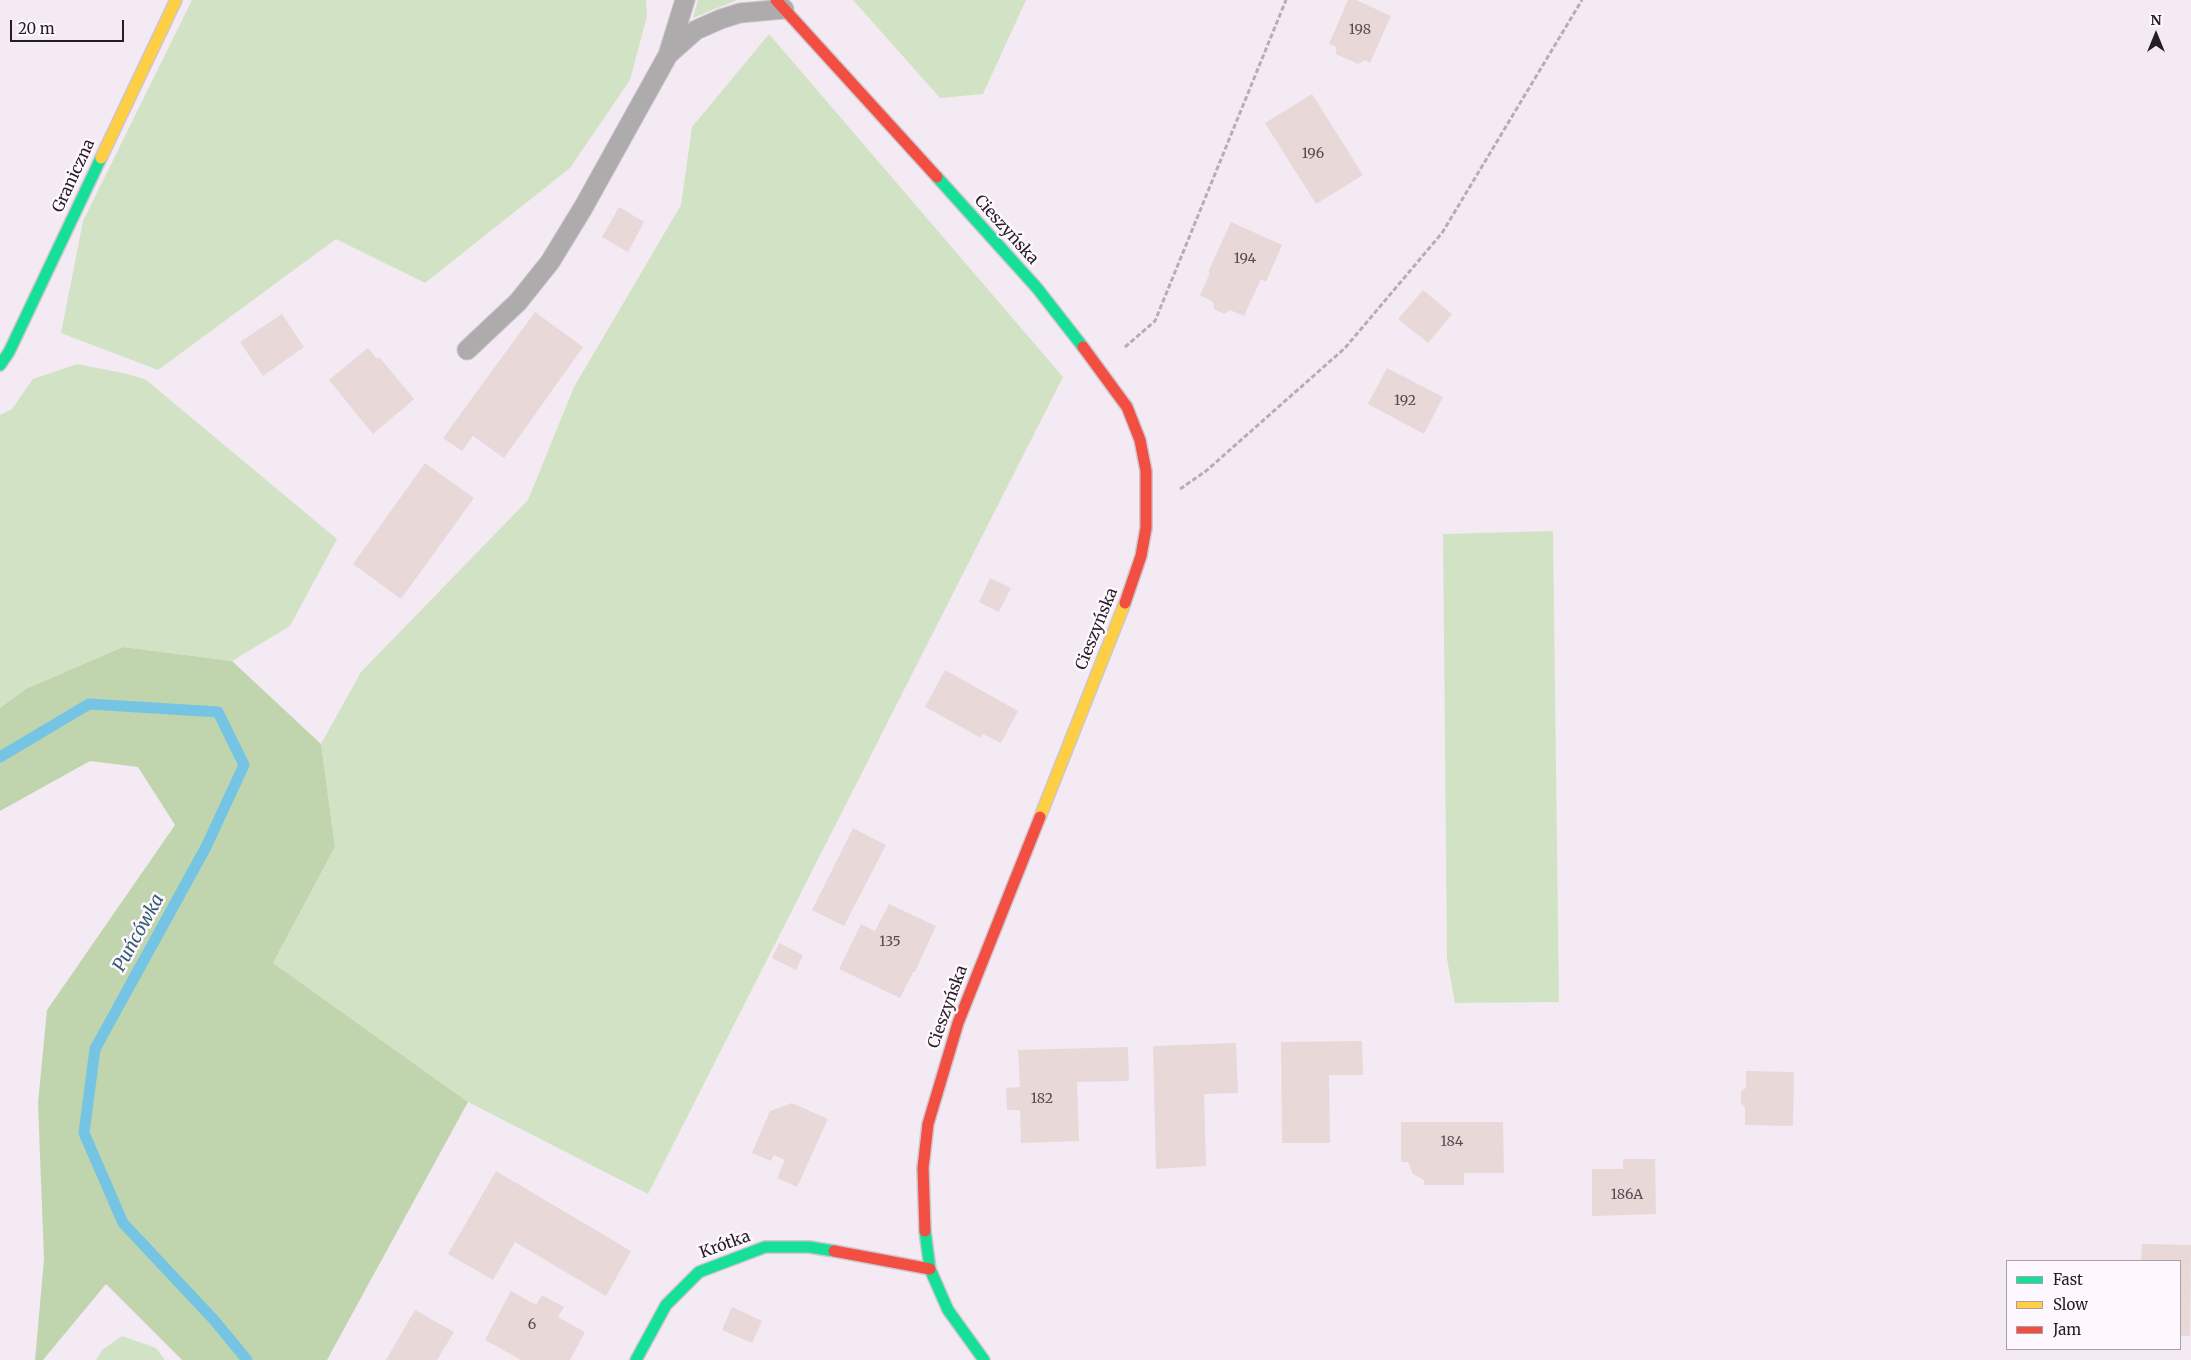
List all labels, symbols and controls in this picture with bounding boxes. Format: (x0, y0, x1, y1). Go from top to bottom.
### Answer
scale bar (12, 10, 126, 42)
north arrow (2131, 10, 2181, 60)
text: N (2150, 11, 2162, 29)
text: 20 m (18, 19, 55, 38)
house number: 198 (1349, 22, 1371, 38)
street label: Graniczna (49, 136, 99, 216)
house number: 196 (1302, 146, 1324, 162)
street label: Cieszyńska (970, 191, 1042, 269)
house number: 194 (1234, 251, 1256, 267)
house number: 192 (1394, 393, 1416, 409)
street label: Cieszyńska (1072, 585, 1122, 673)
water label: Puńcówka (109, 890, 169, 976)
house number: 135 (879, 934, 901, 950)
street label: Cieszyńska (924, 963, 972, 1051)
house number: 182 (1031, 1091, 1053, 1107)
house number: 184 (1441, 1134, 1463, 1150)
house number: 186A (1611, 1187, 1643, 1203)
street label: Krótka (697, 1227, 753, 1263)
legend (2006, 1260, 2181, 1350)
text: Fast (2053, 1270, 2083, 1289)
text: Slow (2053, 1295, 2088, 1314)
house number: 6 (528, 1317, 536, 1333)
text: Jam (2053, 1320, 2081, 1339)

